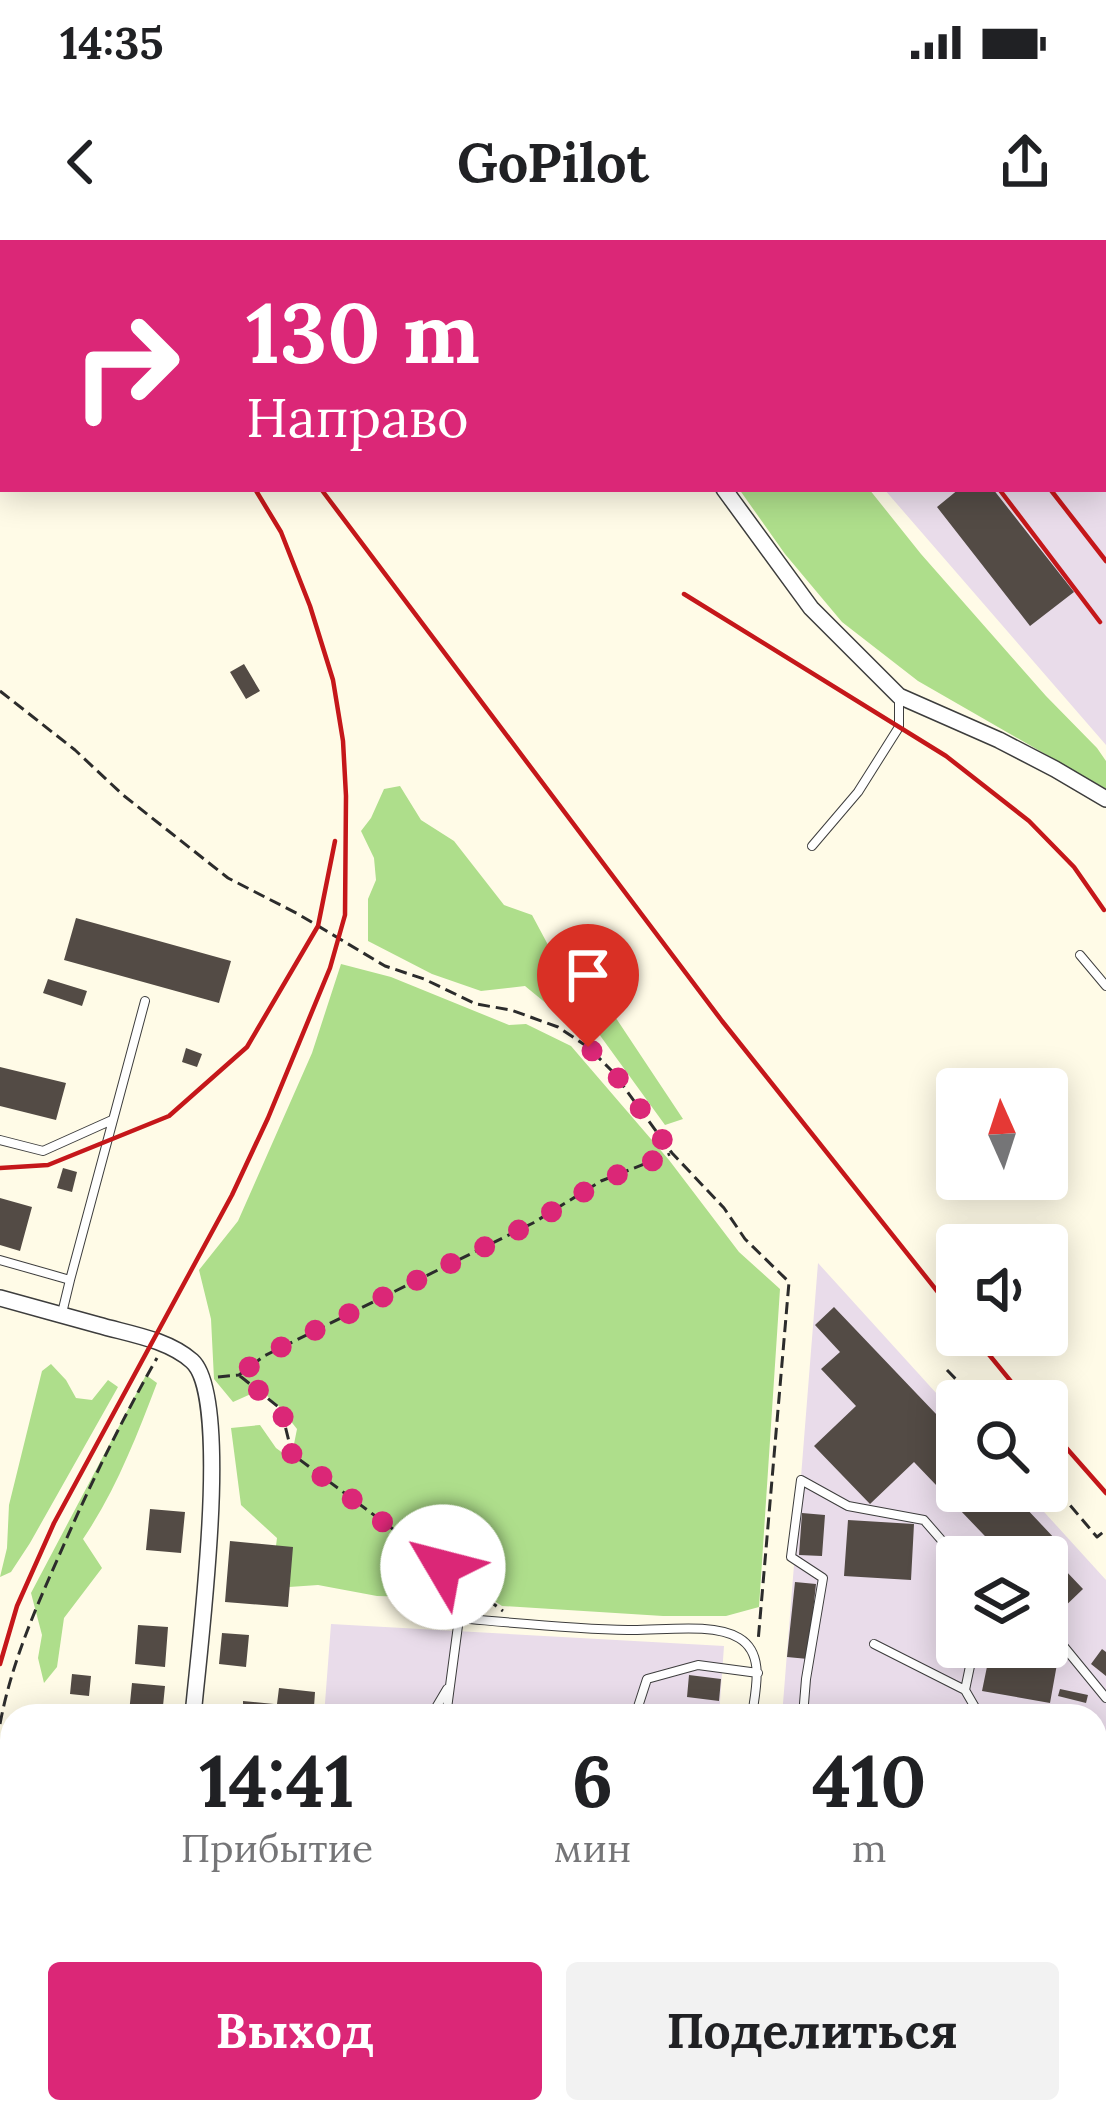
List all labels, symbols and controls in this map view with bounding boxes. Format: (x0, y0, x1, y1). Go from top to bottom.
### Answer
text: 14:35 (60, 14, 164, 71)
text: GoPilot (457, 128, 649, 197)
icon: back (48, 129, 114, 195)
icon: share (992, 129, 1058, 195)
text: 130 m (246, 278, 480, 386)
icon: right (48, 288, 204, 444)
text: Направо (246, 383, 469, 452)
pin (537, 924, 639, 1047)
icon: arrive (555, 942, 621, 1008)
north arrow (936, 1068, 1068, 1200)
map controls (936, 1068, 1068, 1668)
button: sound (936, 1224, 1068, 1356)
button: search (936, 1380, 1068, 1512)
position arrow (380, 1504, 506, 1630)
button: layers (936, 1536, 1068, 1668)
text: 14:41 (199, 1735, 354, 1827)
text: 6 (572, 1735, 613, 1827)
text: 410 (812, 1735, 926, 1827)
text: Прибытие (181, 1823, 373, 1873)
text: мин (554, 1823, 631, 1873)
text: m (852, 1823, 887, 1873)
button: Выход (48, 1962, 542, 2100)
button: Поделиться (566, 1962, 1059, 2100)

